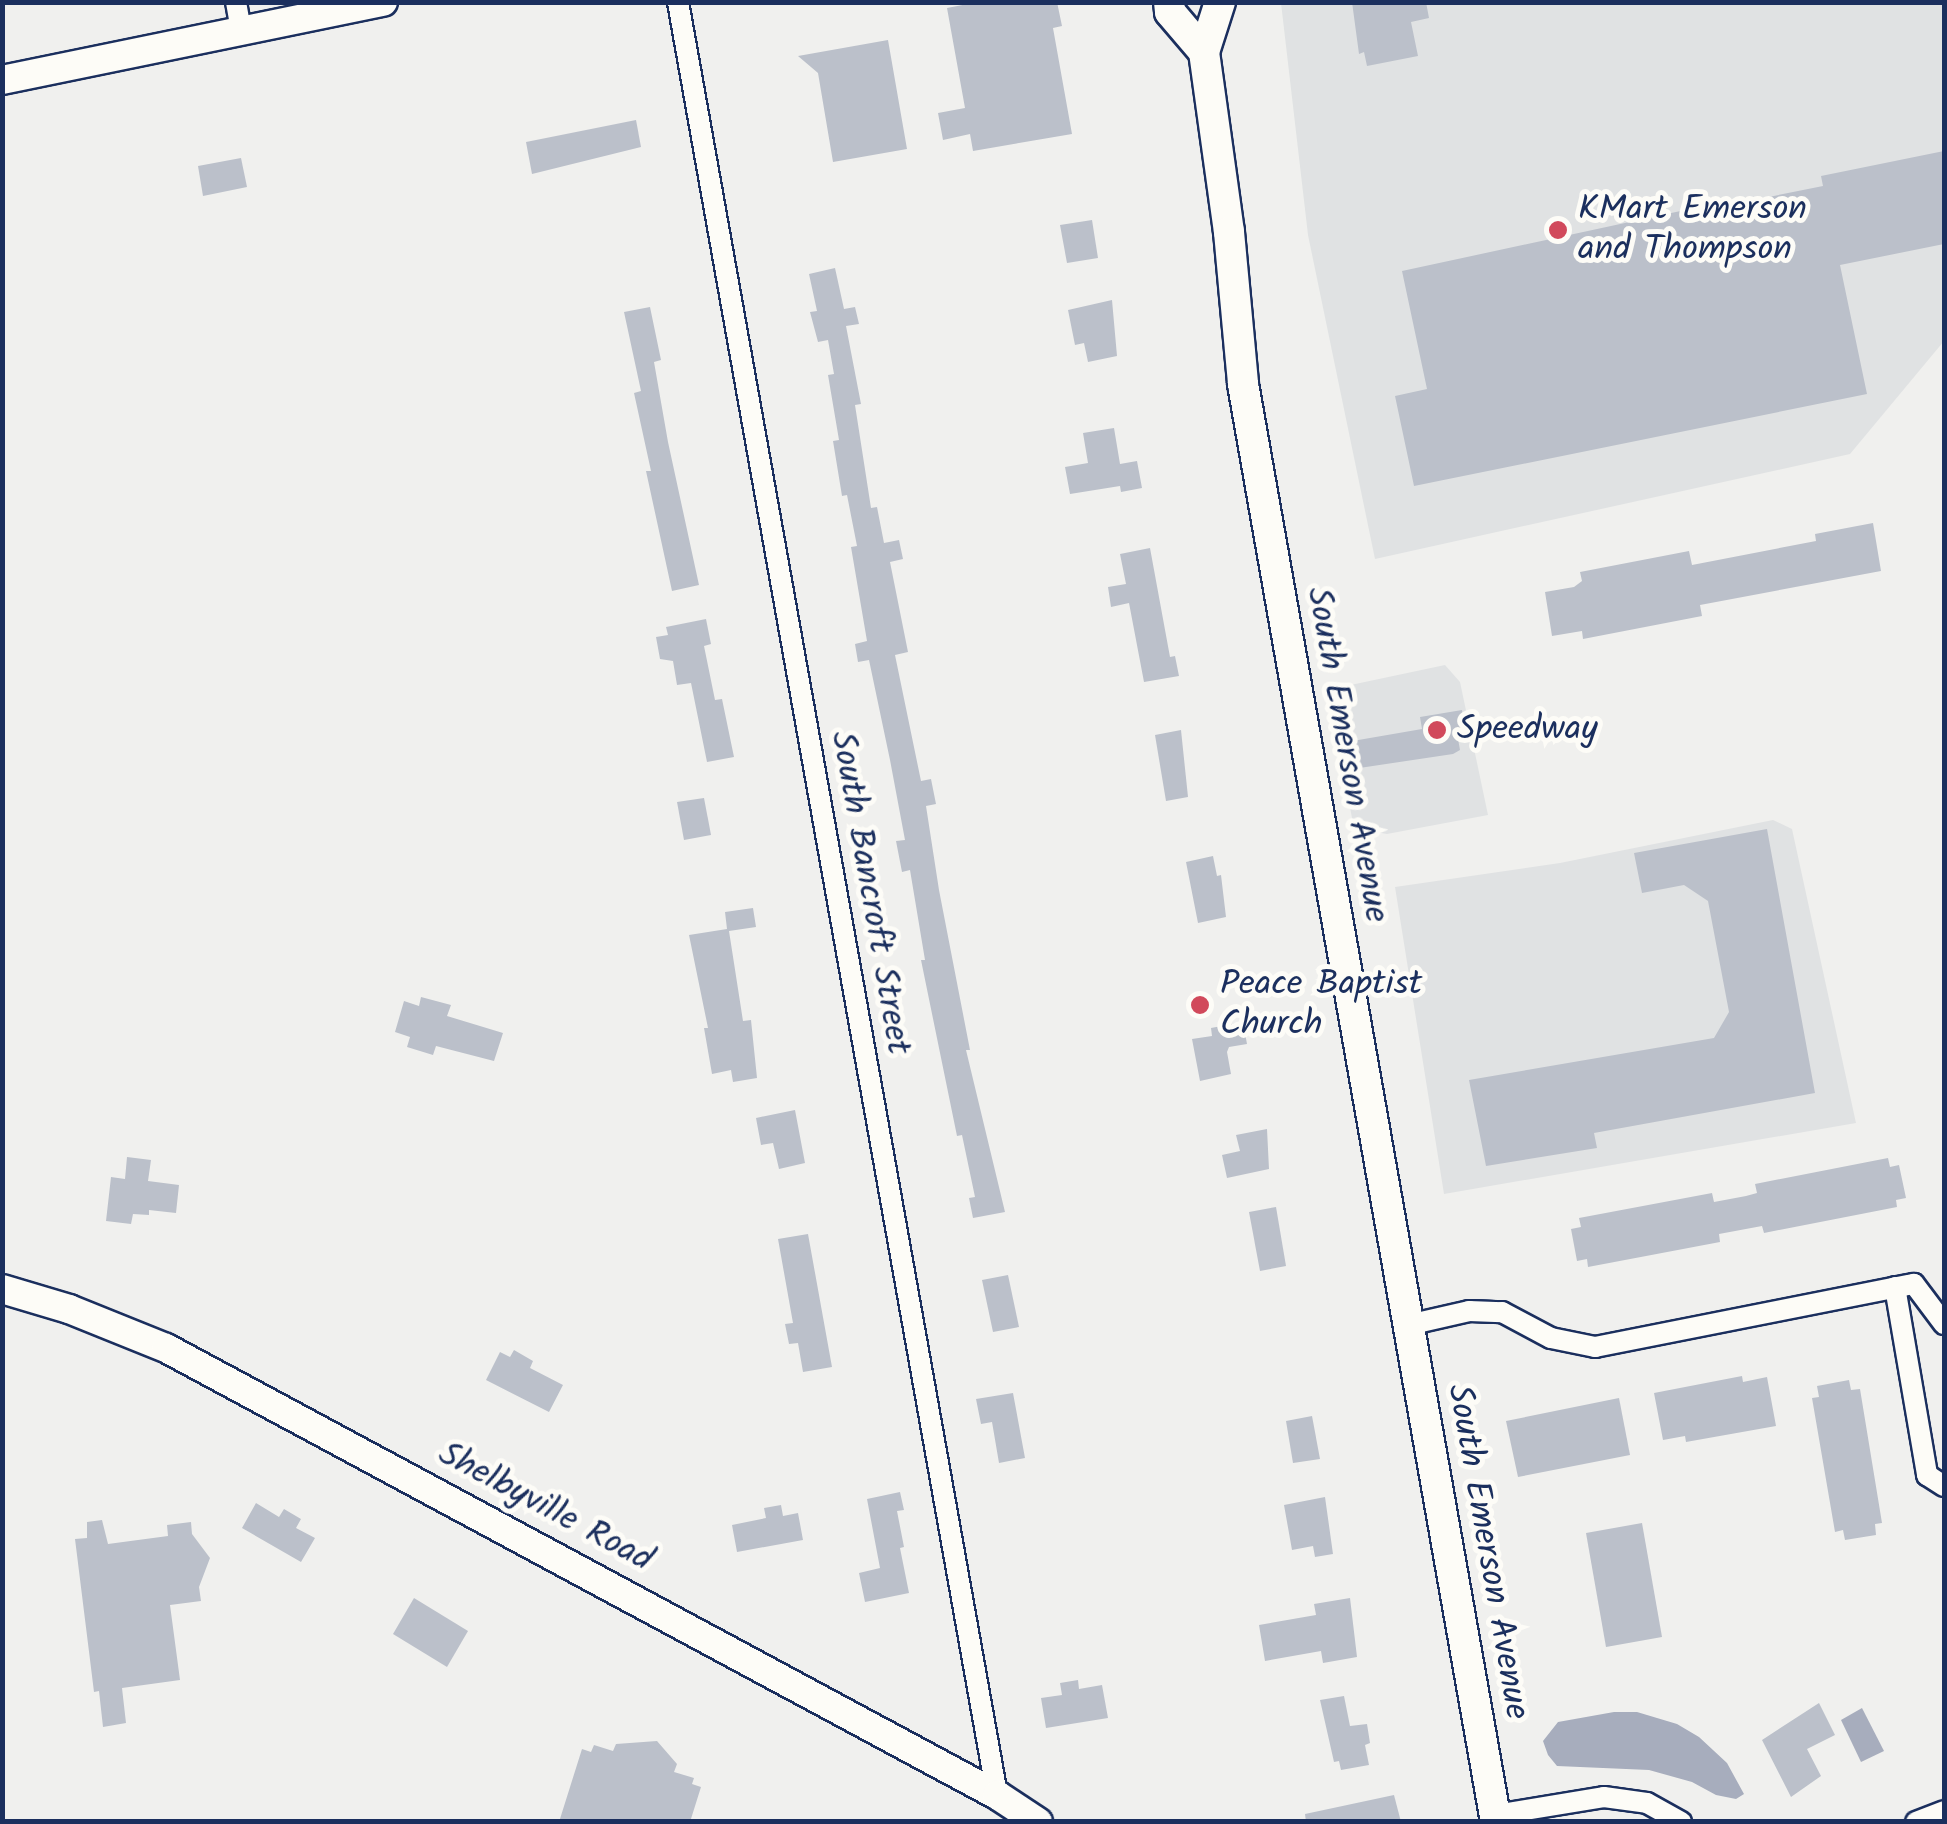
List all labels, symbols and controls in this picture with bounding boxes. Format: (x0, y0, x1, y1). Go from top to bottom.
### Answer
place label: KMart Emerson and Thompson (1578, 189, 1807, 271)
marker: KMart Emerson and Thompson (1547, 219, 1569, 241)
street label: South Emerson Avenue (1296, 584, 1396, 926)
place label: Speedway (1457, 709, 1598, 751)
marker: Speedway (1426, 719, 1448, 741)
street label: South Bancroft Street (820, 728, 918, 1058)
place label: Peace Baptist Church (1220, 964, 1422, 1046)
marker: Peace Baptist Church (1189, 994, 1211, 1016)
street label: South Emerson Avenue (1437, 1381, 1537, 1723)
street label: Shelbyville Road (431, 1434, 659, 1582)

